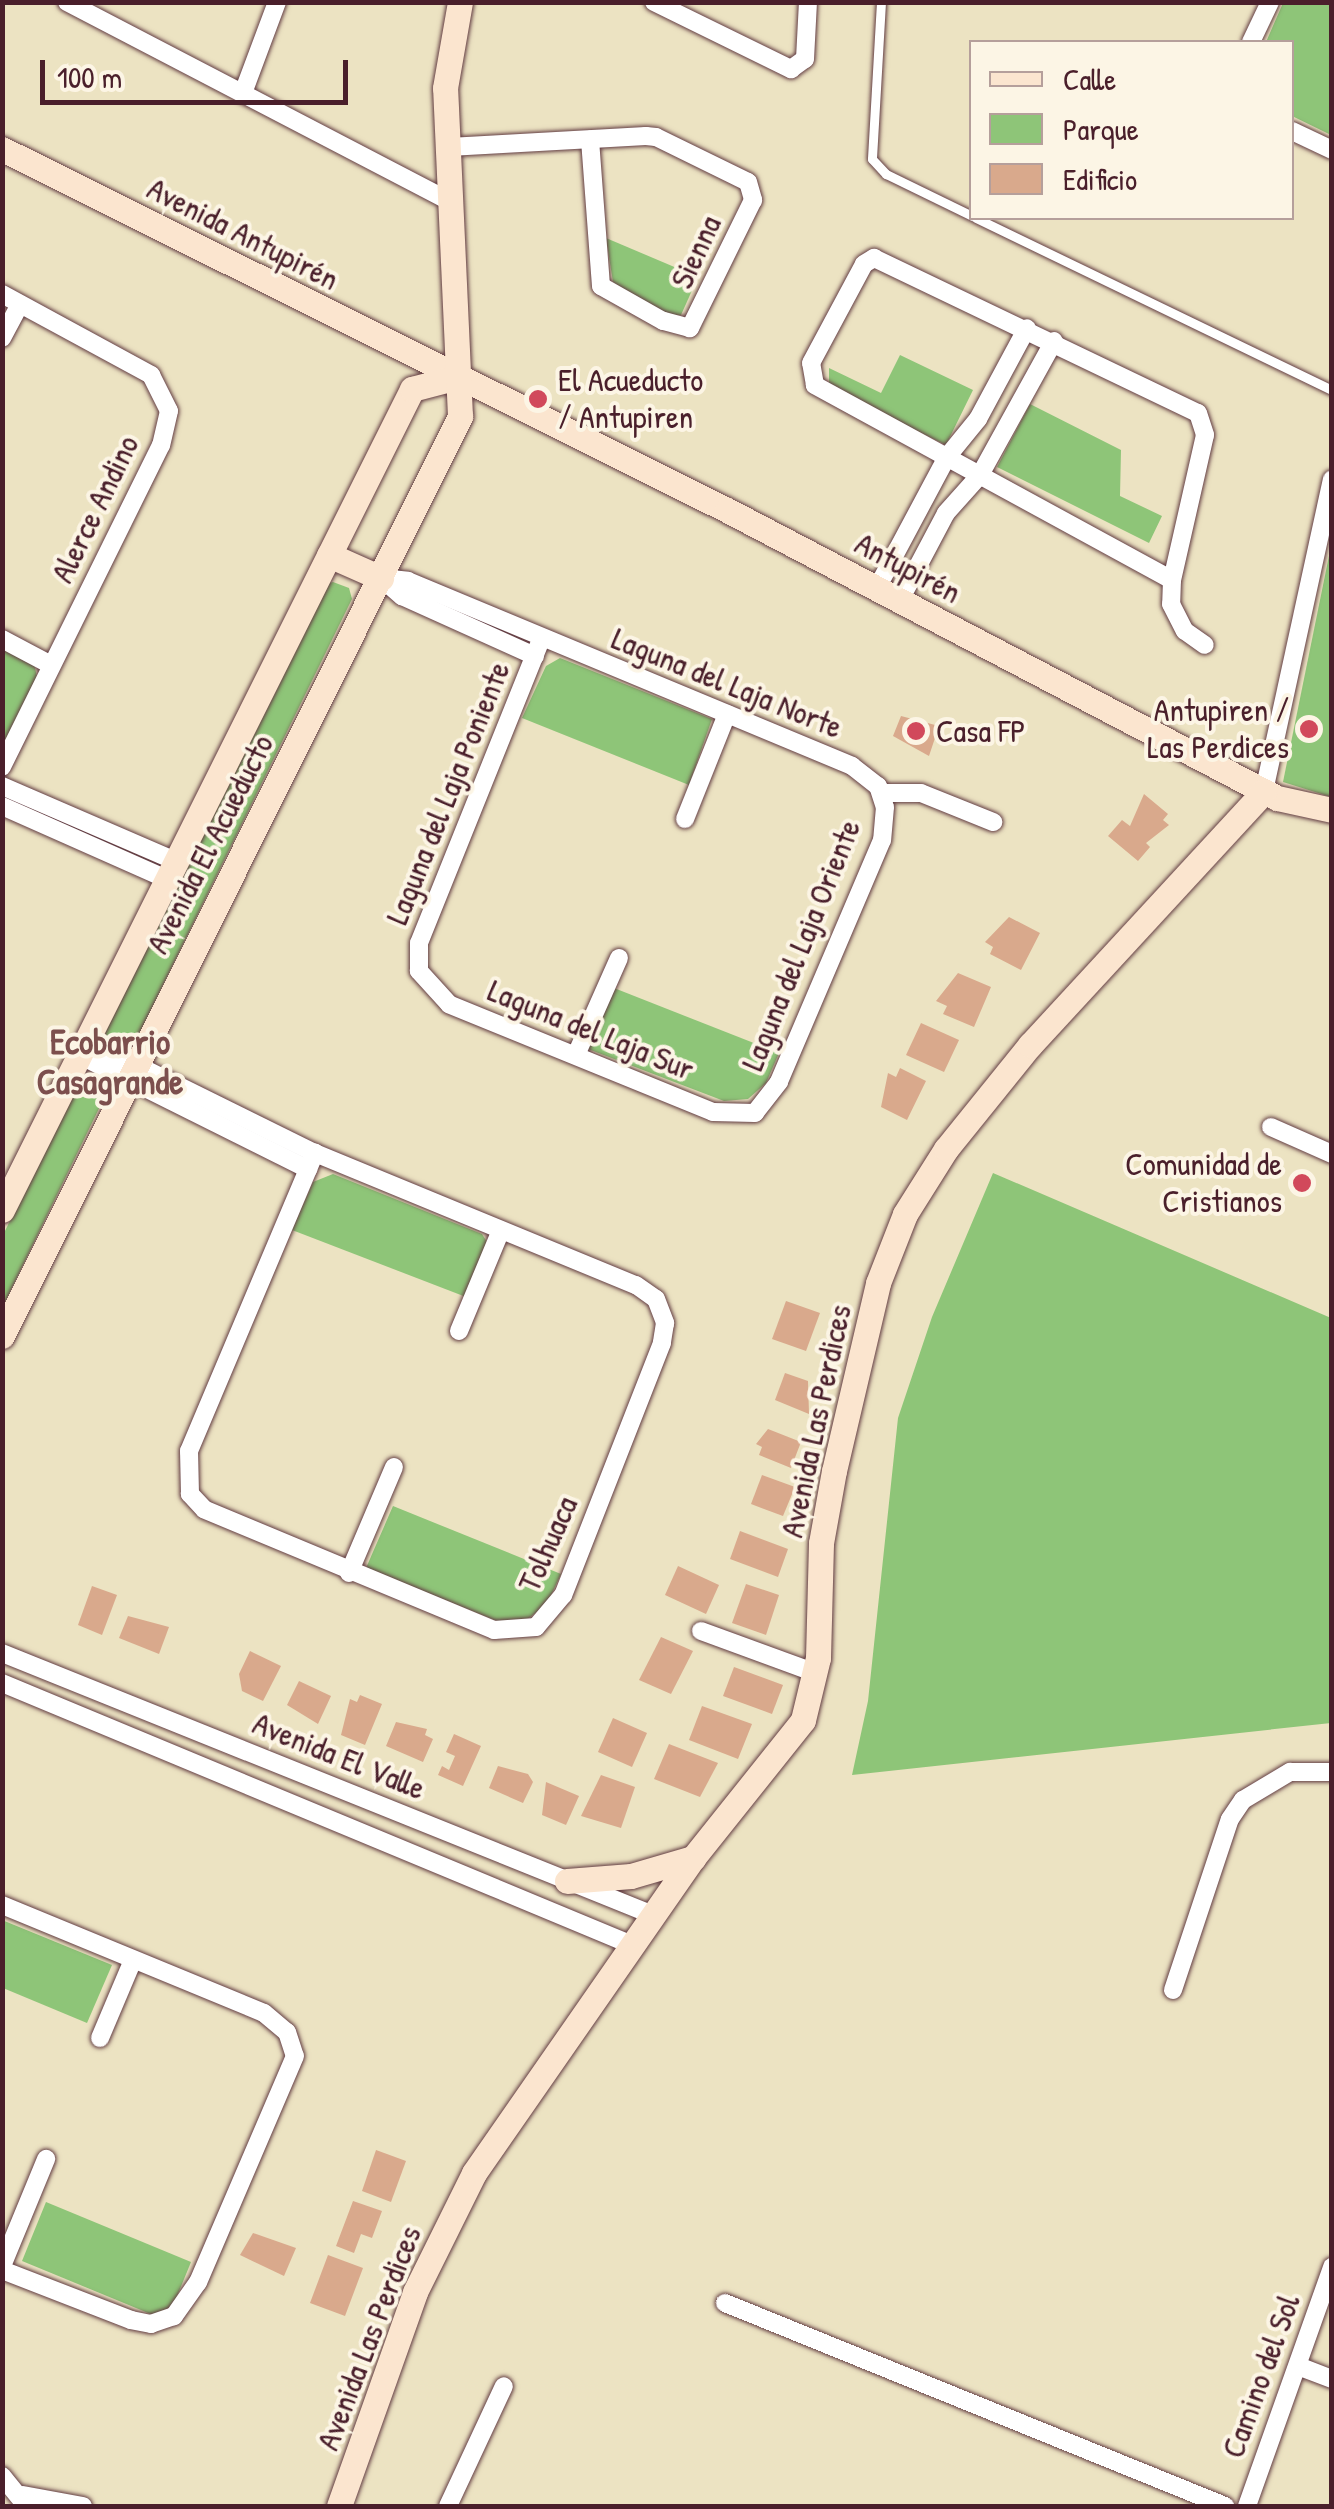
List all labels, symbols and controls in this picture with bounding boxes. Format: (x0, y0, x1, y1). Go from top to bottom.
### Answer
scale bar (45, 40, 352, 102)
legend (969, 40, 1294, 220)
text: 100 m (57, 57, 122, 97)
text: Calle (1063, 59, 1116, 99)
text: Parque (1063, 109, 1139, 149)
text: Edificio (1063, 159, 1137, 199)
street label: Avenida Antupirén (141, 169, 345, 299)
street label: Sienna (663, 209, 729, 295)
place label: El Acueducto / Antupiren (558, 362, 703, 437)
marker: El Acueducto / Antupiren (527, 388, 549, 410)
street label: Alerce Andino (43, 429, 147, 589)
street label: Antupirén (849, 524, 967, 612)
street label: Laguna del Laja Norte (606, 619, 848, 747)
street label: Laguna del Laja Poniente (378, 656, 518, 930)
place label: Antupiren / Las Perdices (1147, 692, 1289, 767)
place label: Casa FP (936, 712, 1026, 750)
marker: Antupiren / Las Perdices (1298, 718, 1320, 740)
marker: Casa FP (905, 720, 927, 742)
street label: Avenida El Acueducto (138, 728, 282, 960)
street label: Laguna del Laja Oriente (733, 814, 869, 1076)
street label: Laguna del Laja Sur (482, 971, 700, 1089)
district label: Ecobarrio Casagrande (37, 1021, 183, 1103)
place label: Comunidad de Cristianos (1125, 1146, 1282, 1221)
marker: Comunidad de Cristianos (1291, 1172, 1313, 1194)
street label: Avenida Las Perdices (773, 1301, 859, 1541)
street label: Tolhuaca (510, 1490, 586, 1598)
street label: Avenida El Valle (247, 1704, 431, 1808)
street label: Avenida Las Perdices (309, 2221, 429, 2455)
street label: Camino del Sol (1214, 2289, 1308, 2463)

